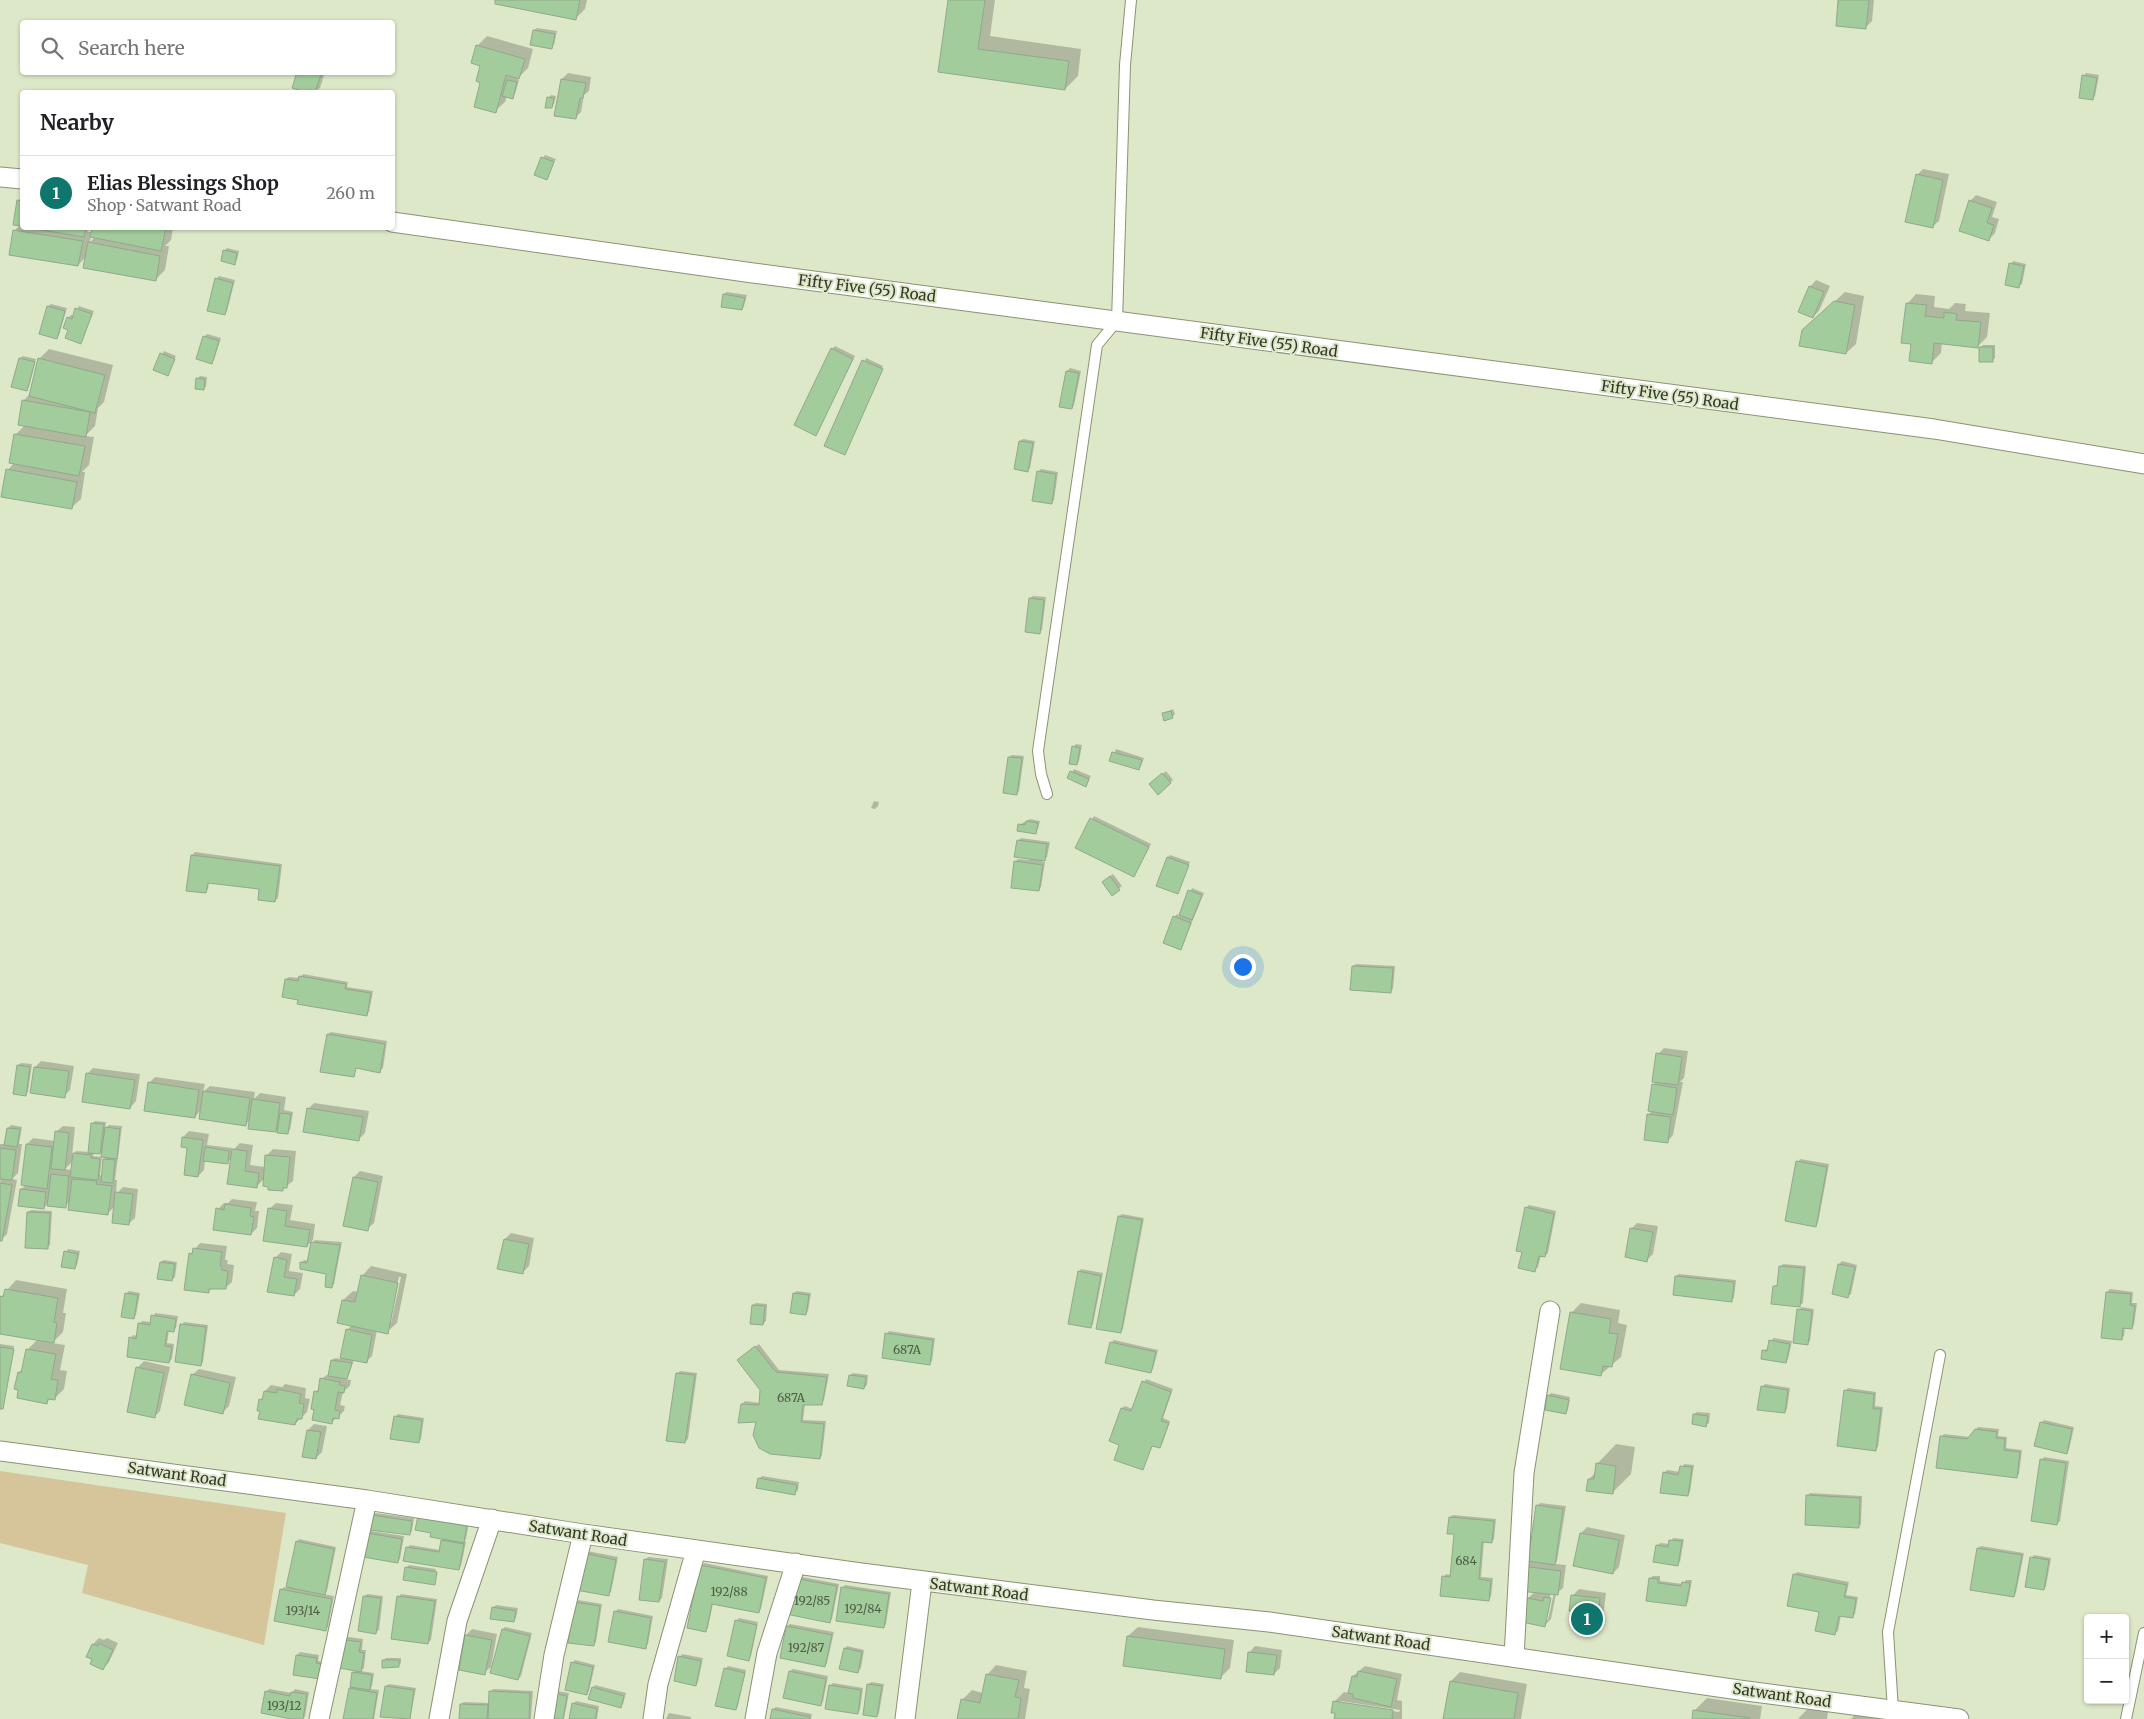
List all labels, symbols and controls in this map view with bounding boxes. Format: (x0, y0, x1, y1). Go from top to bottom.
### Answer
search box (20, 20, 395, 75)
icon: search (38, 34, 66, 62)
text: Search here (78, 36, 185, 60)
text: Nearby (40, 109, 114, 136)
text: Elias Blessings Shop (87, 171, 279, 195)
text: 1 (52, 183, 60, 203)
text: 260 m (326, 183, 375, 203)
text: Shop · Satwant Road (87, 195, 242, 215)
street label: Fifty Five (55) Road (797, 270, 937, 306)
street label: Fifty Five (55) Road (1199, 323, 1339, 361)
street label: Fifty Five (55) Road (1600, 376, 1740, 414)
your location (1230, 954, 1256, 980)
house number: 687A (893, 1342, 922, 1357)
house number: 687A (777, 1390, 806, 1405)
street label: Satwant Road (126, 1458, 228, 1490)
street label: Satwant Road (527, 1516, 629, 1550)
house number: 684 (1455, 1553, 1477, 1568)
street label: Satwant Road (929, 1574, 1029, 1604)
house number: 192/88 (710, 1584, 748, 1599)
house number: 192/85 (794, 1593, 830, 1608)
pin: 1 (1571, 1600, 1603, 1638)
house number: 192/84 (844, 1601, 882, 1616)
house number: 193/14 (286, 1603, 321, 1618)
map controls (2084, 1614, 2129, 1704)
button: + (2084, 1614, 2129, 1659)
street label: Satwant Road (1330, 1622, 1432, 1654)
house number: 192/87 (788, 1640, 824, 1655)
button: − (2084, 1659, 2129, 1704)
street label: Satwant Road (1731, 1679, 1833, 1711)
house number: 193/12 (267, 1698, 301, 1713)

